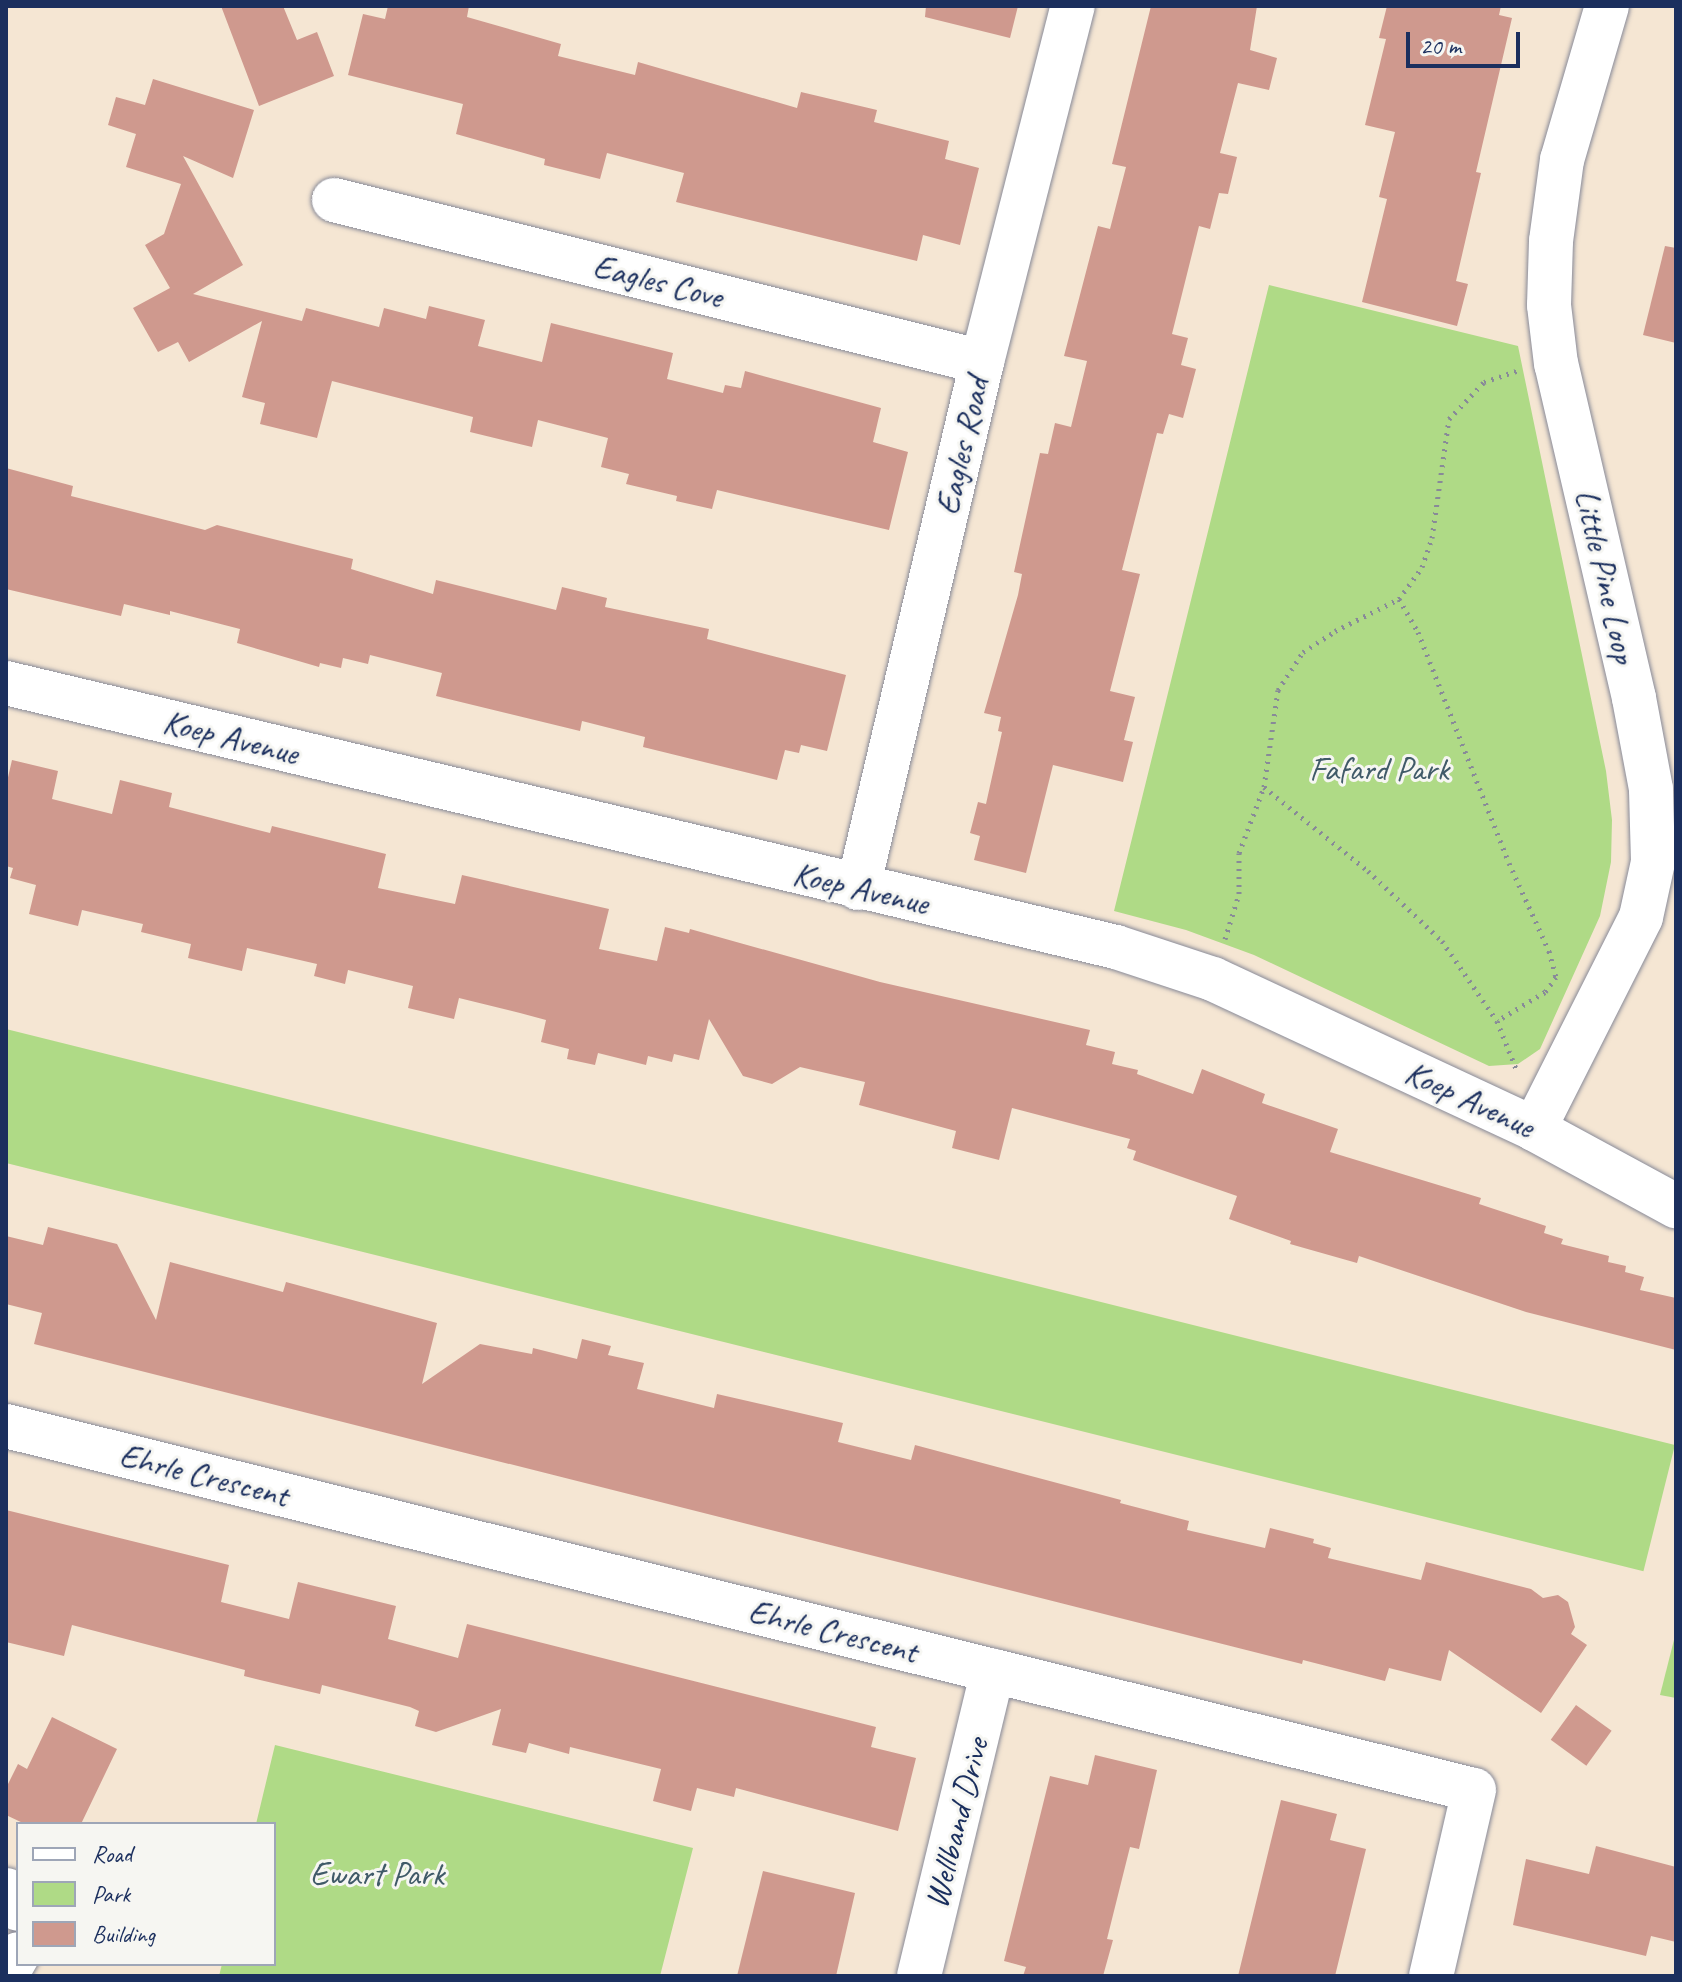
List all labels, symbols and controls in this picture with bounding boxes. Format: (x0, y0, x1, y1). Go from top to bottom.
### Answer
scale bar (1410, 16, 1524, 66)
text: 20 m (1420, 31, 1461, 61)
street label: Eagles Cove (589, 245, 727, 317)
street label: Eagles Road (927, 374, 997, 518)
street label: Little Pine Loop (1566, 485, 1646, 667)
street label: Koep Avenue (159, 701, 303, 773)
park label: Fafard Park (1309, 749, 1449, 789)
street label: Koep Avenue (789, 853, 933, 923)
street label: Koep Avenue (1399, 1051, 1541, 1147)
street label: Ehrle Crescent (116, 1434, 292, 1516)
street label: Ehrle Crescent (745, 1590, 921, 1672)
street label: Wellband Drive (915, 1734, 997, 1912)
legend (16, 1822, 276, 1966)
text: Road (92, 1839, 132, 1869)
park label: Ewart Park (309, 1854, 445, 1894)
text: Park (92, 1879, 130, 1909)
text: Building (92, 1919, 155, 1949)

